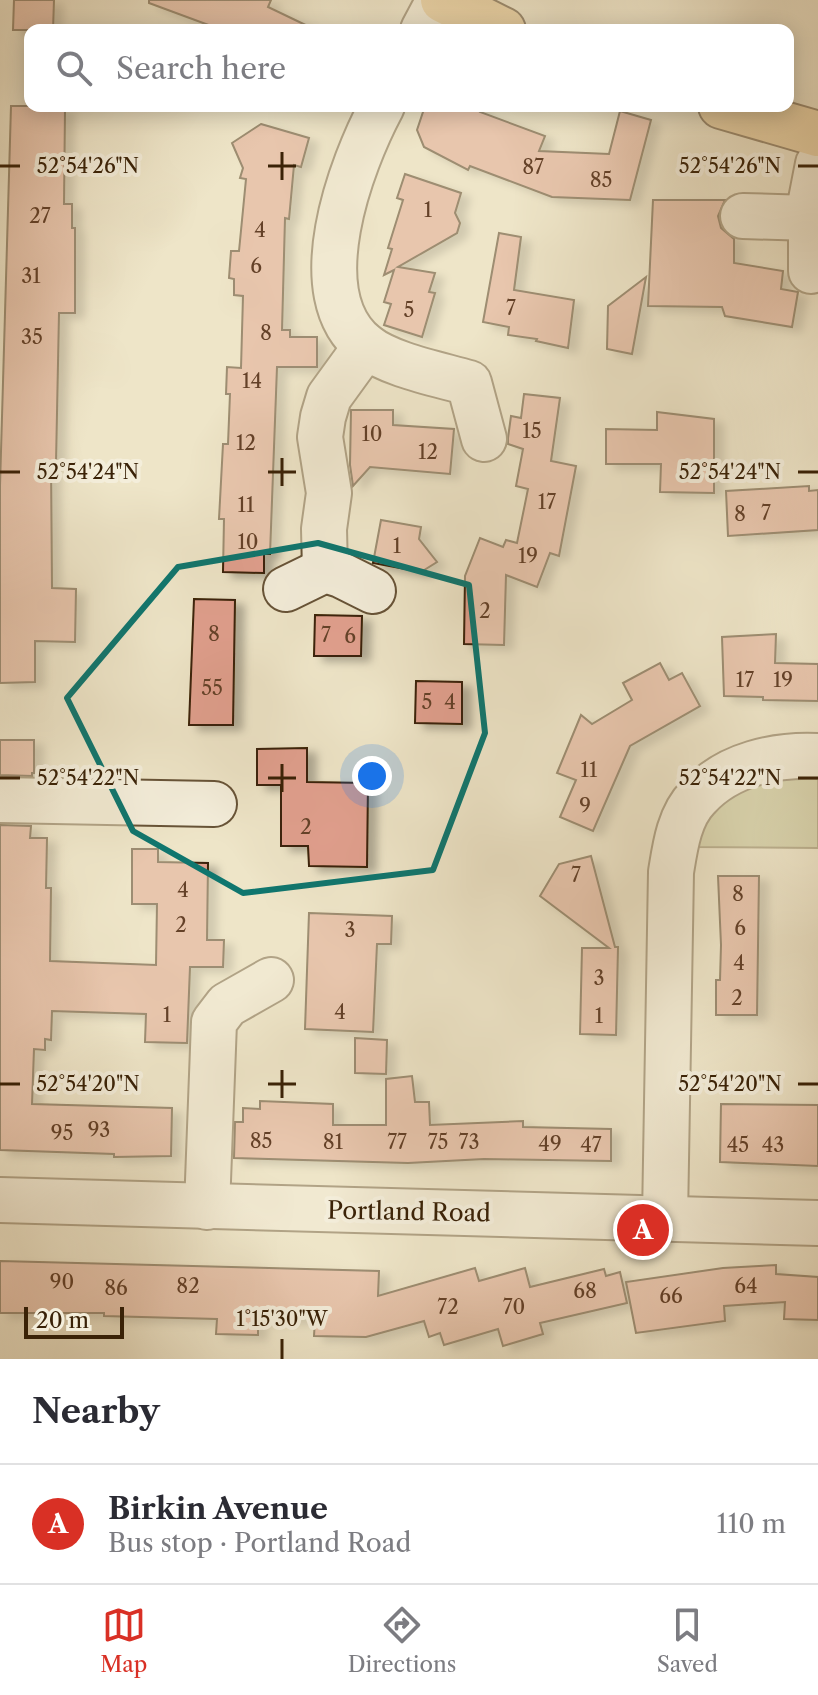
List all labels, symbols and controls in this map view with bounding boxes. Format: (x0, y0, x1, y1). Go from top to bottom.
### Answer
search box (24, 24, 794, 112)
icon: search (52, 46, 96, 90)
text: Search here (116, 50, 286, 87)
text: 52°54'26"N (37, 154, 139, 178)
text: 52°54'26"N (679, 154, 781, 178)
house number: 87 (522, 155, 544, 179)
house number: 85 (590, 168, 612, 192)
house number: 1 (424, 198, 433, 222)
house number: 27 (29, 204, 51, 228)
house number: 4 (254, 218, 266, 242)
house number: 6 (250, 254, 262, 278)
house number: 31 (21, 264, 41, 288)
house number: 7 (506, 296, 516, 320)
house number: 5 (404, 298, 414, 322)
house number: 8 (260, 321, 272, 345)
house number: 35 (21, 325, 43, 349)
house number: 14 (242, 369, 262, 393)
house number: 15 (522, 419, 542, 443)
house number: 10 (361, 422, 383, 446)
house number: 12 (236, 431, 256, 455)
house number: 12 (418, 440, 438, 464)
text: 52°54'24"N (37, 460, 139, 484)
text: 52°54'24"N (679, 460, 781, 484)
house number: 17 (538, 490, 556, 514)
house number: 11 (238, 493, 255, 517)
house number: 7 (761, 501, 771, 525)
house number: 8 (734, 502, 746, 526)
house number: 10 (237, 530, 259, 554)
house number: 1 (393, 534, 402, 558)
house number: 19 (518, 544, 538, 568)
house number: 2 (479, 599, 491, 623)
house number: 8 (208, 622, 220, 646)
house number: 7 (321, 623, 331, 647)
house number: 6 (344, 624, 356, 648)
house number: 17 (736, 668, 754, 692)
house number: 19 (773, 668, 793, 692)
house number: 55 (201, 676, 223, 700)
house number: 5 (422, 690, 432, 714)
house number: 4 (444, 690, 456, 714)
your location (352, 756, 392, 796)
house number: 11 (581, 758, 598, 782)
text: 52°54'22"N (37, 766, 139, 790)
text: 52°54'22"N (679, 766, 781, 790)
house number: 9 (579, 794, 591, 818)
house number: 2 (300, 815, 312, 839)
house number: 7 (571, 863, 581, 887)
house number: 4 (177, 878, 189, 902)
house number: 8 (732, 882, 744, 906)
house number: 2 (175, 913, 187, 937)
house number: 6 (734, 916, 746, 940)
house number: 3 (344, 918, 356, 942)
house number: 4 (733, 951, 745, 975)
house number: 3 (593, 966, 605, 990)
house number: 2 (731, 986, 743, 1010)
house number: 4 (334, 1000, 346, 1024)
house number: 1 (163, 1003, 172, 1027)
house number: 1 (595, 1004, 604, 1028)
text: 52°54'20"N (36, 1072, 140, 1096)
text: 52°54'20"N (678, 1072, 782, 1096)
house number: 93 (88, 1118, 110, 1142)
house number: 95 (51, 1121, 73, 1145)
house number: 85 (250, 1129, 272, 1153)
house number: 81 (323, 1130, 344, 1154)
house number: 77 (387, 1130, 407, 1154)
house number: 75 (428, 1130, 448, 1154)
house number: 73 (459, 1130, 479, 1154)
house number: 49 (538, 1132, 562, 1156)
house number: 47 (580, 1133, 602, 1157)
house number: 45 (727, 1133, 749, 1157)
house number: 43 (762, 1133, 784, 1157)
street label: Portland Road (327, 1196, 491, 1227)
pin: A (617, 1200, 669, 1260)
house number: 90 (50, 1270, 74, 1294)
house number: 82 (176, 1274, 200, 1298)
house number: 64 (734, 1274, 758, 1298)
house number: 86 (104, 1276, 128, 1300)
house number: 68 (573, 1279, 597, 1303)
house number: 66 (659, 1284, 683, 1308)
house number: 72 (437, 1295, 459, 1319)
house number: 70 (503, 1295, 525, 1319)
scale bar (24, 1303, 124, 1339)
text: 20 m (36, 1307, 89, 1334)
text: 1°15'30"W (236, 1307, 329, 1331)
text: Nearby (32, 1390, 160, 1432)
text: Birkin Avenue (108, 1490, 328, 1527)
text: A (48, 1508, 68, 1540)
text: 110 m (717, 1508, 786, 1540)
text: Bus stop · Portland Road (108, 1527, 411, 1559)
tab: Map (100, 1603, 147, 1678)
tab: Directions (348, 1603, 456, 1678)
tab: Saved (657, 1603, 718, 1678)

